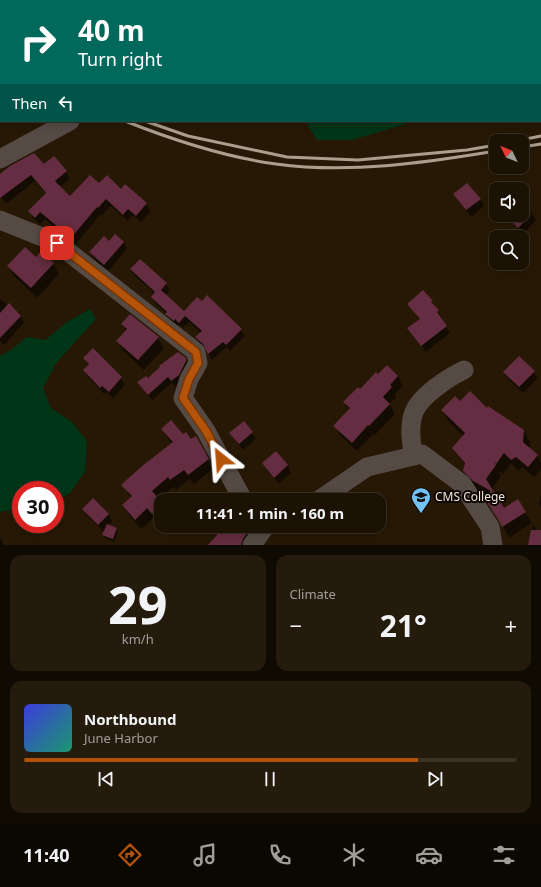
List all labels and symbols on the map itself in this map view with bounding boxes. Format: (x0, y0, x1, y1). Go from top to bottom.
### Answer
north arrow (489, 134, 529, 174)
pin (40, 226, 74, 260)
position arrow (200, 438, 242, 480)
speed limit sign: 30 (12, 481, 64, 533)
school or university icon: CMS College (410, 486, 432, 514)
place label: CMS College (435, 488, 505, 505)

